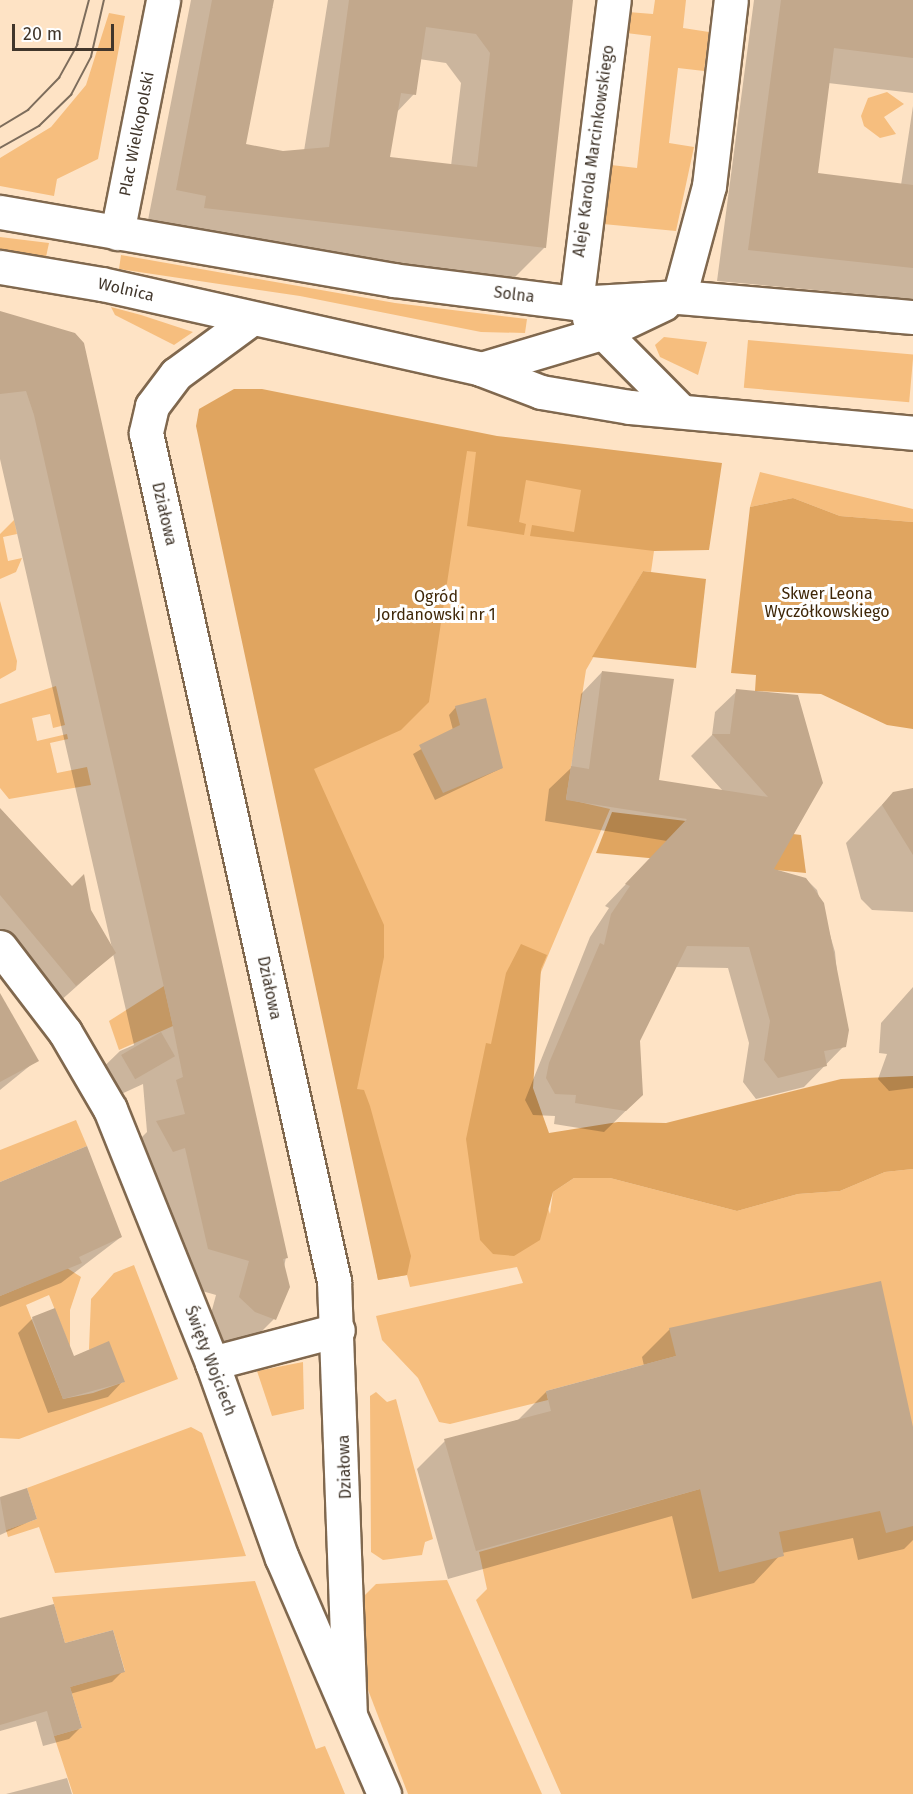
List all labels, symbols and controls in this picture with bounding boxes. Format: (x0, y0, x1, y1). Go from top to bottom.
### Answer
scale bar (15, 12, 117, 50)
text: 20 m (23, 23, 62, 45)
street label: Aleje Karola Marcinkowskiego (570, 44, 618, 258)
street label: Plac Wielkopolski (116, 70, 158, 198)
street label: Wolnica (96, 274, 156, 306)
street label: Solna (493, 283, 535, 307)
street label: Działowa (147, 480, 181, 548)
park label: Skwer Leona Wyczółkowskiego (764, 584, 890, 622)
park label: Ogród Jordanowski nr 1 (376, 587, 496, 625)
street label: Działowa (253, 955, 285, 1021)
street label: Święty Wojciech (180, 1303, 240, 1419)
street label: Działowa (334, 1435, 356, 1499)

